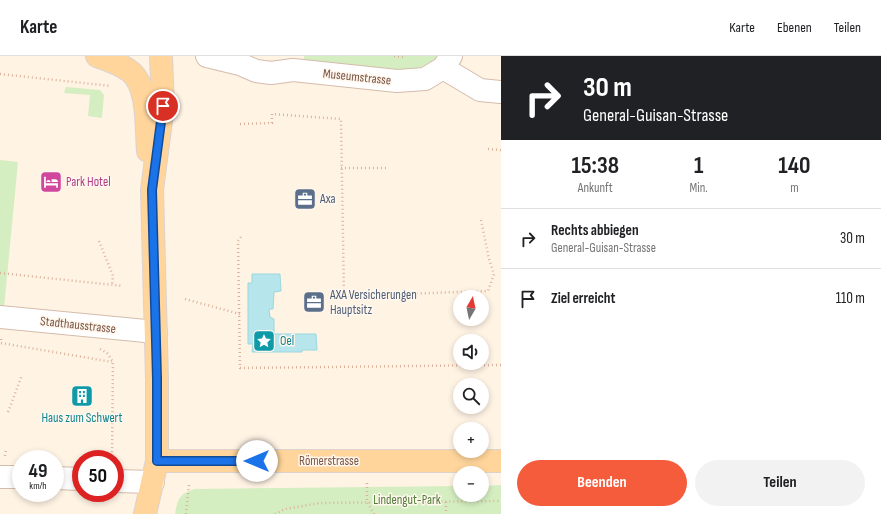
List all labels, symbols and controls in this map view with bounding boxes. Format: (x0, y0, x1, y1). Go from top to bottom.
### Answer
text: Karte (20, 16, 57, 39)
text: Karte (729, 19, 755, 36)
text: Ebenen (777, 19, 812, 36)
text: Teilen (834, 19, 861, 36)
street label: Museumstrasse (322, 65, 392, 89)
text: 30 m (583, 71, 632, 104)
icon: right (517, 72, 569, 124)
pin (146, 89, 180, 123)
icon: arrive (152, 95, 174, 117)
text: General-Guisan-Strasse (583, 105, 728, 126)
text: 15:38 (572, 151, 619, 180)
text: 1 (694, 151, 703, 180)
text: 140 (778, 151, 810, 180)
hotel icon: Park Hotel (38, 169, 64, 195)
place label: Park Hotel (66, 174, 111, 190)
text: Ankunft (578, 180, 613, 196)
text: Min. (690, 180, 708, 196)
text: m (790, 180, 799, 196)
office icon: Axa (292, 186, 318, 212)
place label: Axa (319, 191, 335, 207)
text: Rechts abbiegen (551, 221, 639, 240)
icon: right (517, 228, 539, 250)
text: 30 m (840, 229, 865, 248)
text: General-Guisan-Strasse (551, 240, 656, 256)
place label: AXA Versicherungen Hauptsitz (329, 287, 417, 318)
icon: arrive (517, 288, 539, 310)
office icon: AXA Versicherungen Hauptsitz (301, 289, 327, 315)
text: Ziel erreicht (551, 289, 615, 308)
text: 110 m (836, 289, 865, 308)
north arrow (453, 290, 489, 326)
map controls (453, 290, 489, 502)
street label: Stadthausstrasse (39, 313, 117, 337)
place icon: Oel (251, 328, 277, 354)
place label: Oel (280, 333, 294, 349)
button: sound (453, 334, 489, 370)
button: search (453, 378, 489, 414)
building icon: Haus zum Schwert (69, 383, 95, 409)
place label: Haus zum Schwert (42, 410, 122, 426)
button: + (453, 422, 489, 458)
position arrow (236, 440, 278, 482)
speed limit sign: 50 (72, 450, 124, 502)
street label: Römerstrasse (299, 453, 359, 469)
text: 49 (29, 459, 47, 483)
button: Beenden (517, 460, 687, 506)
button: Teilen (695, 460, 865, 506)
button: − (453, 466, 489, 502)
text: km/h (29, 480, 47, 492)
park label: Lindengut-Park (373, 492, 441, 508)

